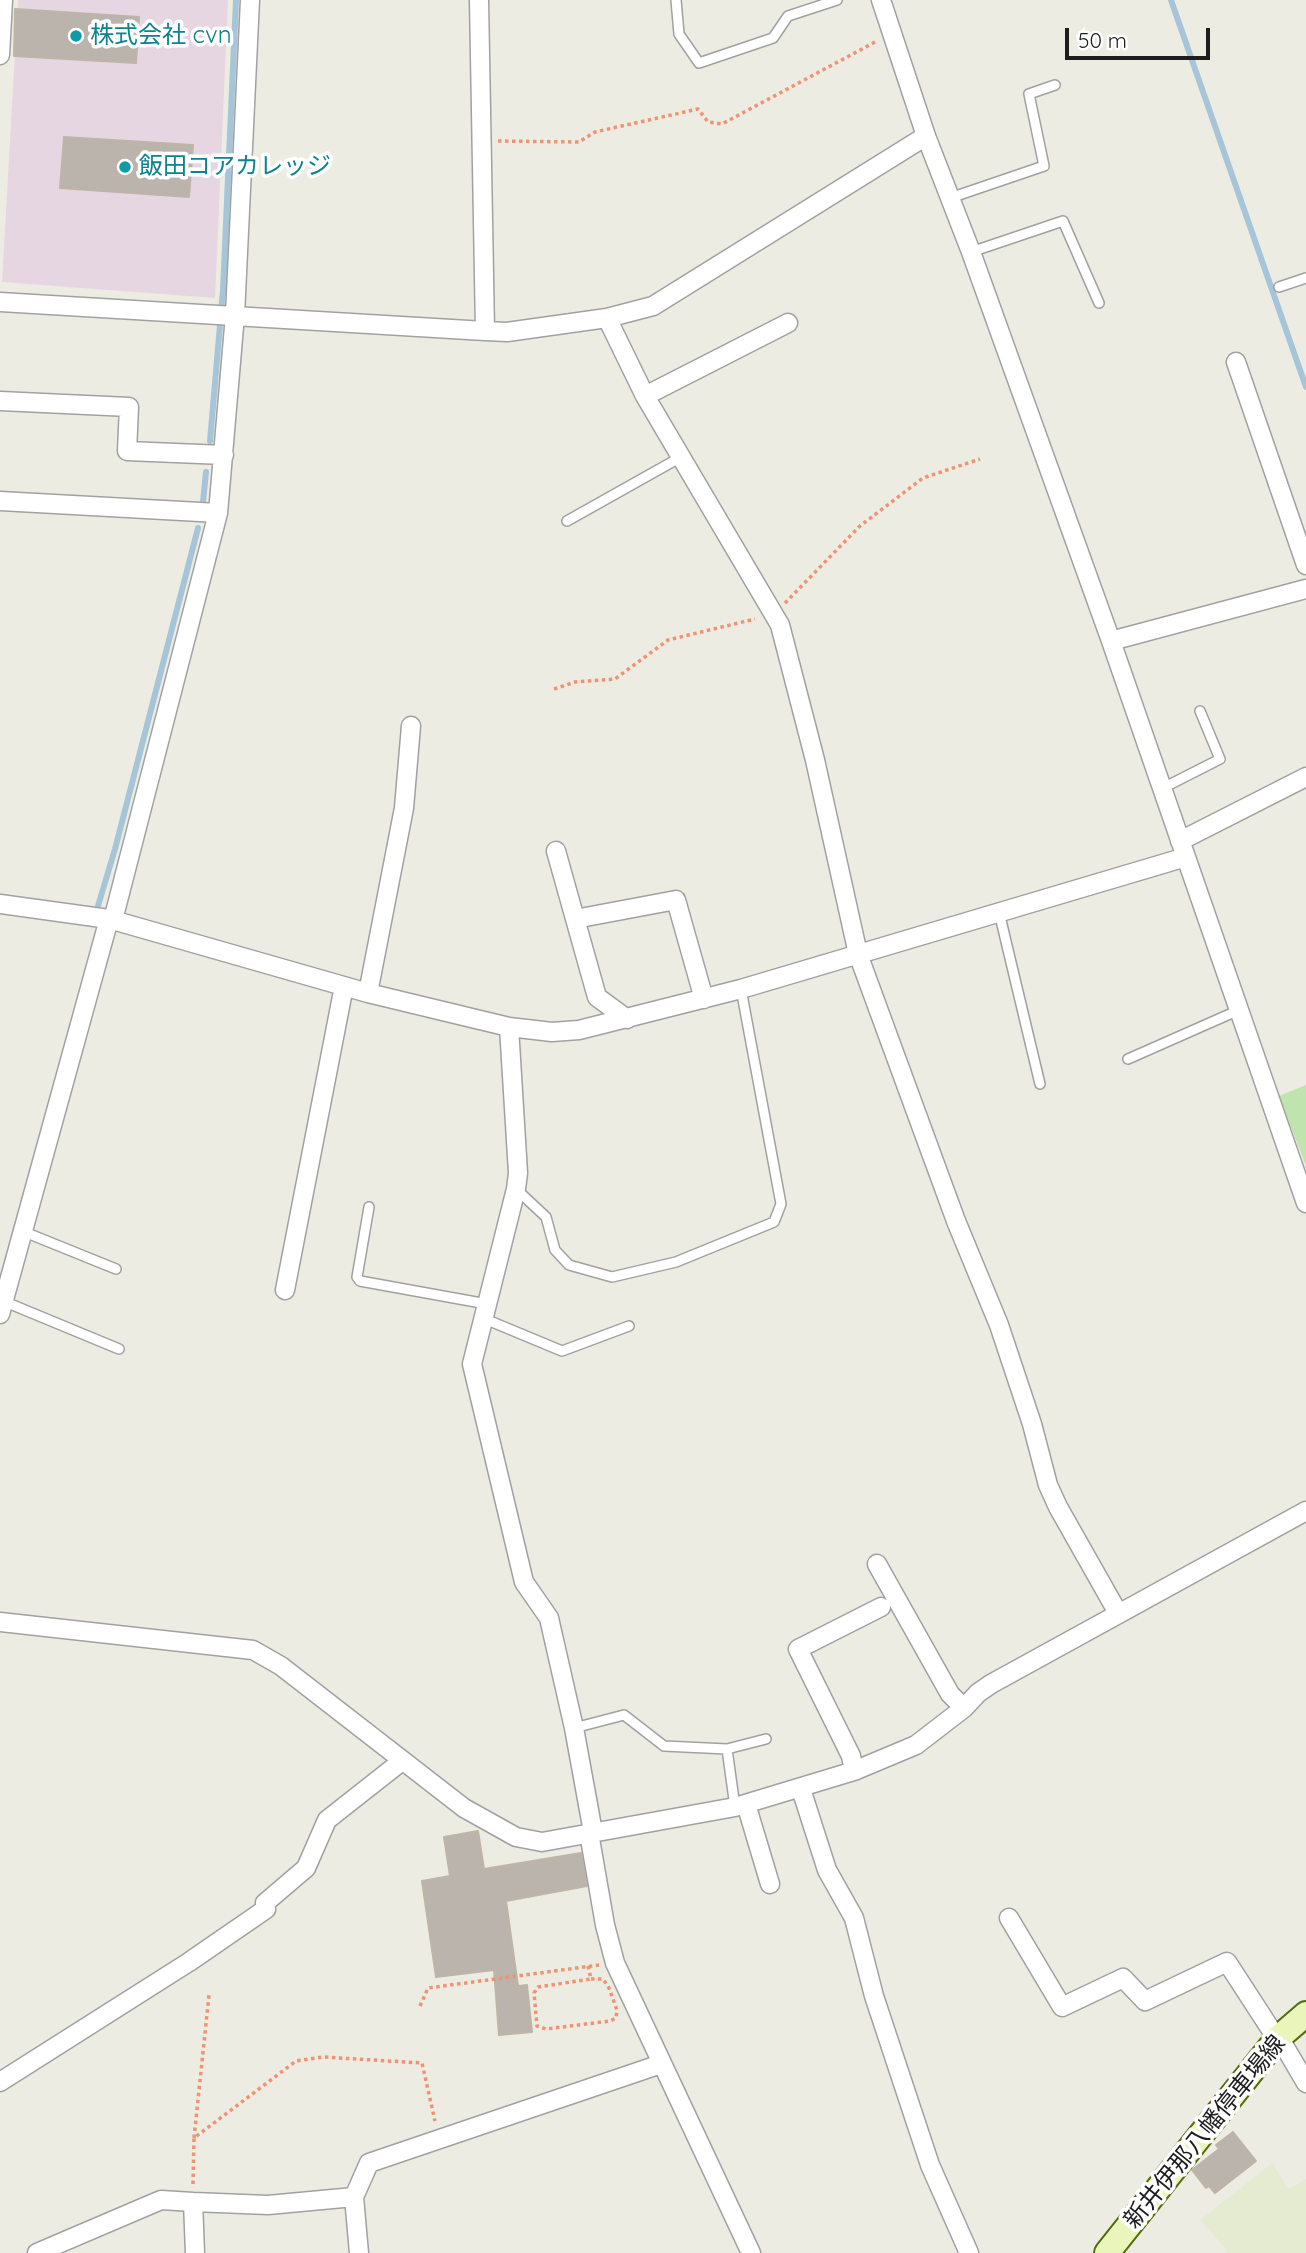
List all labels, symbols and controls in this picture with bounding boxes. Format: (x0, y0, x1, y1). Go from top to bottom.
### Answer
scale bar (1068, 14, 1213, 58)
place label: 株式会社 cvn (90, 22, 232, 50)
text: 50 m (1078, 27, 1127, 53)
marker: 株式会社 cvn (68, 28, 84, 44)
place label: 飯田コアカレッジ (139, 153, 331, 181)
marker: 飯田コアカレッジ (117, 159, 133, 175)
street label: 新井伊那八幡停車場線 (1118, 2030, 1292, 2234)

